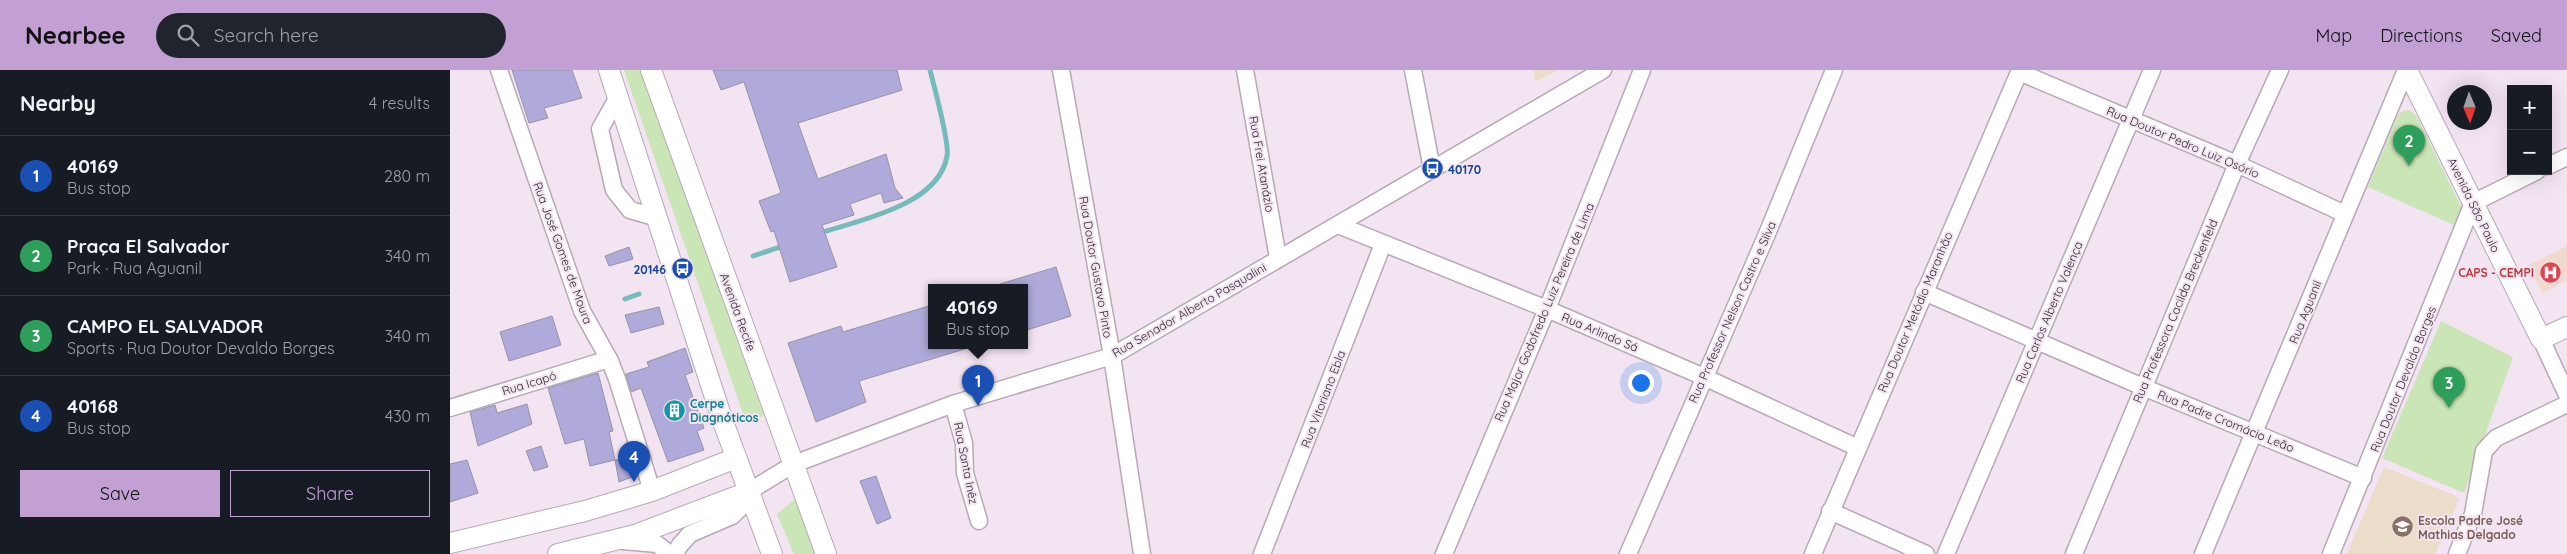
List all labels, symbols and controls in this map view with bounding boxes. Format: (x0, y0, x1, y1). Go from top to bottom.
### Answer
search box (156, 13, 506, 58)
text: Nearbee (25, 20, 126, 50)
icon: search (174, 21, 202, 49)
text: Search here (214, 23, 319, 47)
text: Map (2315, 24, 2352, 47)
text: Directions (2380, 24, 2463, 47)
text: Saved (2491, 24, 2542, 47)
north arrow (2447, 85, 2492, 130)
map controls (2507, 85, 2552, 175)
button: + (2507, 85, 2552, 130)
text: Nearby (20, 90, 96, 116)
text: 4 results (369, 93, 430, 113)
street label: Rua Doutor Pedro Luiz Osório (2104, 103, 2262, 181)
street label: Rua Frei Atanázio (1246, 115, 1278, 213)
pin: 2 (2393, 125, 2425, 166)
button: − (2507, 130, 2552, 175)
text: 40169 (67, 154, 119, 178)
street label: Avenida São Paulo (2445, 155, 2503, 255)
bus stop icon: 40170 (1420, 157, 1444, 181)
place label: 40170 (1448, 162, 1481, 177)
text: 1 (33, 166, 39, 186)
text: 280 m (384, 166, 430, 186)
text: Bus stop (67, 178, 131, 198)
street label: Rua José Gomes de Moura (530, 180, 596, 326)
street label: Rua Doutor Gustavo Pinto (1076, 195, 1116, 339)
street label: Rua Major Godofredo Luiz Pereira de Lima (1491, 200, 1597, 424)
street label: Rua Professora Cacilda Breckenfeld (2129, 217, 2221, 405)
street label: Rua Professor Nelson Castro e Silva (1685, 219, 1779, 405)
street label: Rua Doutor Metódio Maranhão (1874, 230, 1956, 394)
text: Praça El Salvador (67, 234, 229, 258)
street label: Rua Carlos Alberto Valença (2012, 239, 2086, 385)
text: 2 (31, 246, 41, 266)
text: 340 m (385, 246, 430, 266)
bus stop icon: 20146 (670, 257, 694, 281)
text: Park · Rua Aguanil (67, 258, 202, 278)
street label: Rua Senador Alberto Pasqualini (1109, 260, 1269, 360)
hospital icon: CAPS - CEMPI (2538, 260, 2562, 284)
place label: 20146 (633, 262, 666, 277)
place label: CAPS - CEMPI (2458, 265, 2534, 280)
street label: Avenida Recife (717, 271, 759, 353)
street label: Rua Aguanil (2286, 278, 2324, 346)
popup (928, 284, 1028, 349)
text: 40169 (946, 295, 998, 319)
street label: Rua Doutor Devaldo Borges (2367, 304, 2439, 454)
street label: Rua Arlindo Sá (1559, 309, 1641, 355)
text: CAMPO EL SALVADOR (67, 314, 263, 338)
text: Bus stop (946, 319, 1010, 339)
text: 3 (32, 326, 40, 346)
text: 340 m (385, 326, 430, 346)
text: Sports · Rua Doutor Devaldo Borges (67, 338, 334, 358)
street label: Rua Vitoriano Ebla (1298, 348, 1348, 450)
pin: 1 (962, 365, 994, 406)
pin: 3 (2433, 367, 2465, 408)
street label: Rua Icapó (500, 368, 558, 398)
your location (1628, 370, 1654, 396)
street label: Rua Padre Cromácio Leão (2155, 387, 2297, 455)
text: 40168 (67, 394, 118, 418)
place label: Cerpe Diagnóticos (690, 396, 759, 425)
building icon: Cerpe Diagnóticos (662, 398, 686, 422)
text: 4 (31, 406, 41, 426)
text: 430 m (385, 406, 430, 426)
text: Bus stop (67, 418, 131, 438)
street label: Rua Santa Inêz (951, 421, 981, 506)
pin: 4 (618, 441, 650, 482)
button: Save (20, 470, 220, 517)
button: Share (230, 470, 430, 517)
place label: Escola Padre José Mathias Delgado (2418, 513, 2523, 542)
school or university icon: Escola Padre José Mathias Delgado (2390, 515, 2414, 539)

